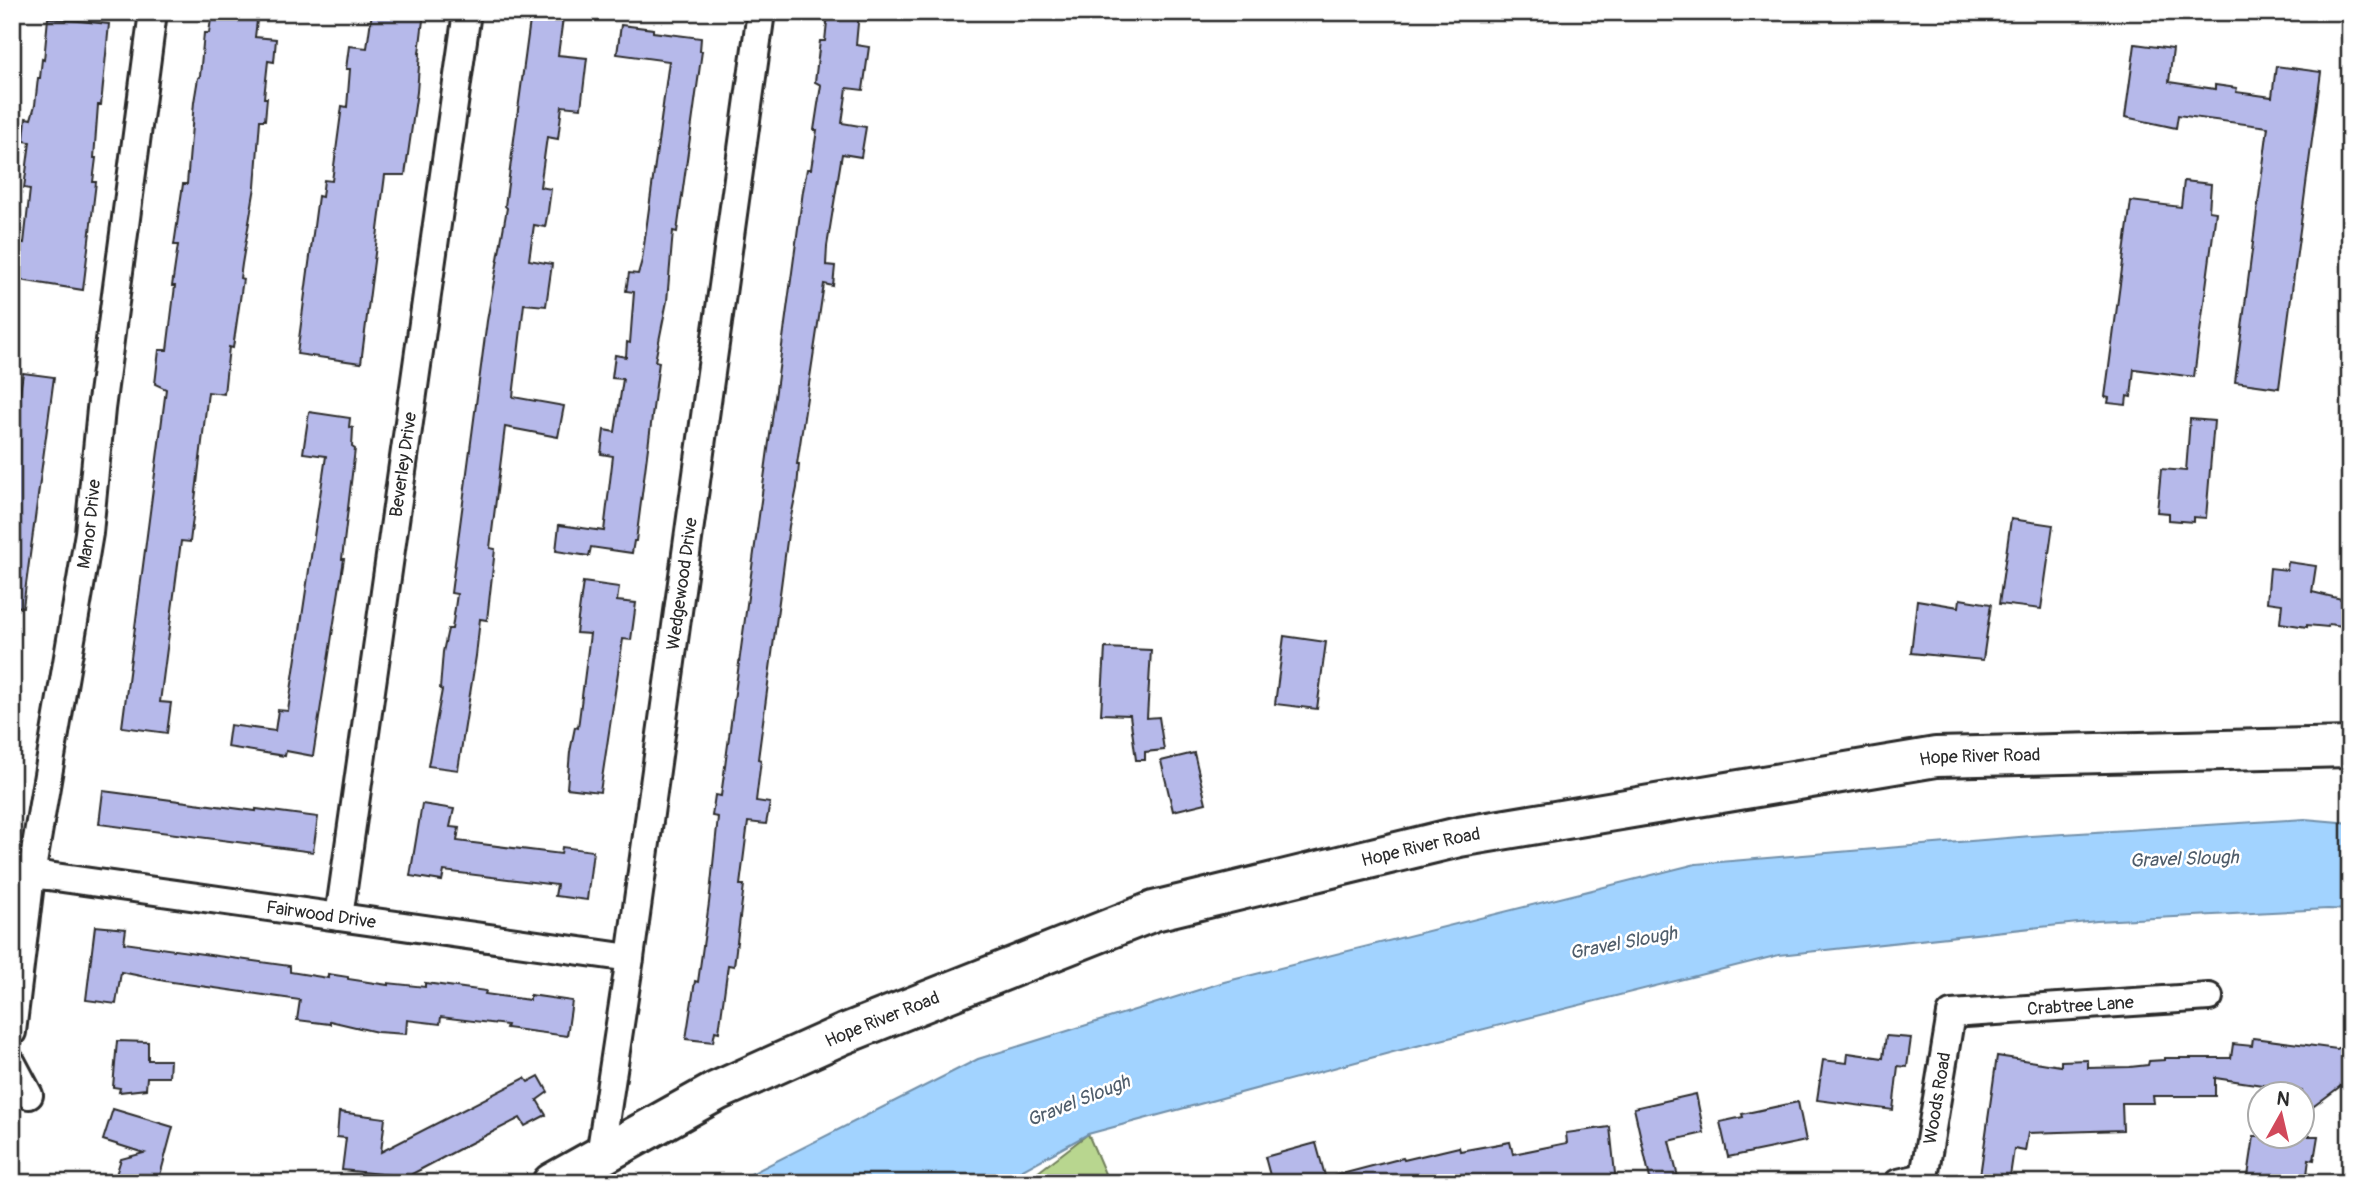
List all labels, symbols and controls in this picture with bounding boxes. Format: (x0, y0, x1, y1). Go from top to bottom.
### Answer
street label: Beverley Drive (385, 410, 422, 519)
street label: Manor Drive (72, 478, 106, 570)
street label: Wedgewood Drive (662, 516, 703, 652)
street label: Hope River Road (1918, 743, 2041, 772)
street label: Hope River Road (1359, 823, 1482, 872)
water label: Gravel Slough (2129, 845, 2240, 873)
street label: Fairwood Drive (265, 896, 378, 934)
water label: Gravel Slough (1568, 921, 1680, 965)
street label: Hope River Road (821, 986, 943, 1053)
street label: Crabtree Lane (2026, 991, 2135, 1021)
street label: Woods Road (1919, 1051, 1956, 1146)
water label: Gravel Slough (1023, 1069, 1134, 1132)
north arrow (2246, 1080, 2316, 1150)
text: N (2275, 1086, 2291, 1112)

